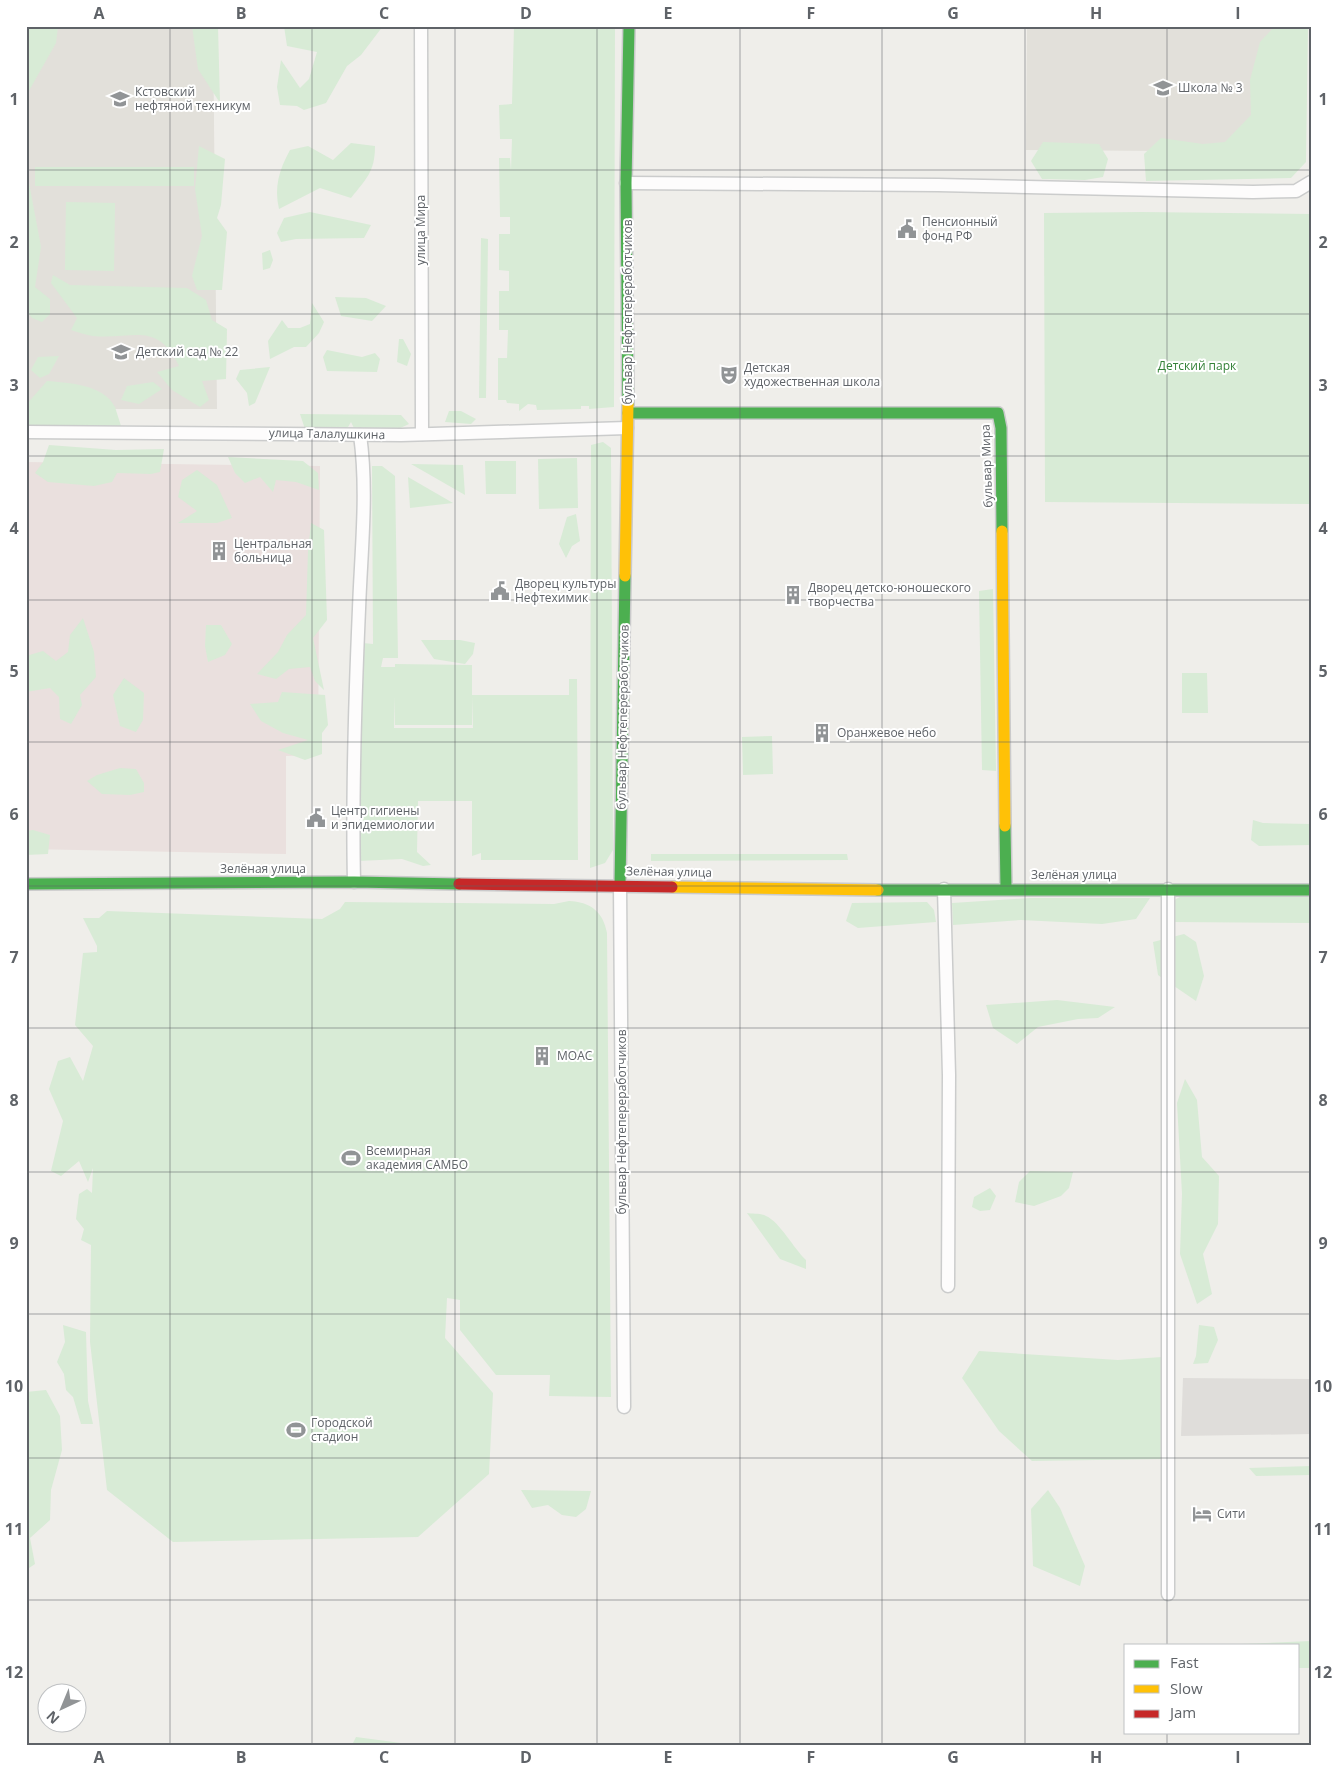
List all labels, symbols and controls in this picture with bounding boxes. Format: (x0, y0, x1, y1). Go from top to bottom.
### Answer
text: A (93, 2, 105, 24)
text: B (236, 2, 246, 24)
text: C (379, 2, 389, 24)
text: D (520, 2, 532, 24)
text: E (664, 2, 673, 24)
text: F (807, 2, 815, 24)
text: G (947, 2, 959, 24)
text: H (1090, 2, 1102, 24)
text: I (1235, 2, 1241, 24)
school or university icon: Школа № 3 (1152, 77, 1174, 99)
place label: Школа № 3 (1178, 79, 1243, 96)
place label: Кстовский нефтяной техникум (135, 83, 251, 114)
text: 1 (9, 88, 19, 110)
school or university icon: Кстовский нефтяной техникум (109, 88, 131, 110)
text: 1 (1318, 88, 1328, 110)
street label: улица Мира (412, 195, 429, 265)
place label: Пенсионный фонд РФ (922, 213, 998, 244)
public building icon: Пенсионный фонд РФ (896, 218, 918, 240)
street label: бульвар Нефтепереработчиков (619, 219, 636, 405)
text: 2 (9, 231, 19, 253)
text: 2 (1318, 231, 1328, 253)
school or university icon: Детский сад № 22 (110, 341, 132, 363)
place label: Детский сад № 22 (136, 343, 239, 360)
park label: Детский парк (1158, 357, 1237, 374)
place label: Детская художественная школа (744, 359, 880, 390)
theatre icon: Детская художественная школа (718, 364, 740, 386)
text: 3 (9, 374, 19, 396)
text: 3 (1318, 374, 1328, 396)
street label: улица Талалушкина (269, 424, 385, 443)
street label: бульвар Мира (977, 424, 996, 508)
text: 4 (9, 517, 19, 539)
text: 4 (1318, 517, 1328, 539)
place label: Центральная больница (234, 535, 312, 566)
building icon: Центральная больница (208, 540, 230, 562)
place label: Дворец культуры Нефтехимик (515, 575, 616, 606)
place label: Дворец детско-юношеского творчества (808, 579, 971, 610)
public building icon: Дворец культуры Нефтехимик (489, 580, 511, 602)
building icon: Дворец детско-юношеского творчества (782, 584, 804, 606)
street label: бульвар Нефтепереработчиков (612, 624, 633, 810)
text: 5 (9, 660, 19, 682)
text: 5 (1318, 660, 1328, 682)
building icon: Оранжевое небо (811, 722, 833, 744)
place label: Оранжевое небо (837, 724, 936, 741)
place label: Центр гигиены и эпидемиологии (331, 802, 435, 833)
text: 6 (9, 803, 19, 825)
text: 6 (1318, 803, 1328, 825)
public building icon: Центр гигиены и эпидемиологии (305, 807, 327, 829)
street label: Зелёная улица (220, 860, 306, 877)
street label: Зелёная улица (626, 862, 712, 881)
street label: Зелёная улица (1031, 866, 1117, 883)
text: 7 (9, 946, 19, 968)
text: 7 (1318, 946, 1328, 968)
street label: бульвар Нефтепереработчиков (613, 1029, 630, 1215)
building icon: МОАС (531, 1045, 553, 1067)
place label: МОАС (557, 1047, 593, 1064)
text: 8 (9, 1089, 19, 1111)
text: 8 (1318, 1089, 1328, 1111)
place label: Всемирная академия САМБО (366, 1142, 468, 1173)
sports icon: Всемирная академия САМБО (340, 1147, 362, 1169)
text: 9 (9, 1232, 19, 1254)
text: 9 (1318, 1232, 1328, 1254)
text: 10 (5, 1375, 23, 1397)
text: 10 (1314, 1375, 1332, 1397)
place label: Городской стадион (311, 1414, 373, 1445)
sports icon: Городской стадион (285, 1419, 307, 1441)
hotel icon: Сити (1191, 1503, 1213, 1525)
place label: Сити (1217, 1505, 1245, 1522)
text: 11 (5, 1518, 23, 1540)
text: 11 (1314, 1518, 1332, 1540)
legend (1124, 1644, 1300, 1734)
text: Fast (1170, 1652, 1199, 1672)
text: 12 (5, 1661, 23, 1683)
text: 12 (1314, 1661, 1332, 1683)
text: Slow (1170, 1678, 1203, 1698)
north arrow (38, 1684, 88, 1734)
text: Jam (1168, 1702, 1196, 1722)
text: N (42, 1707, 63, 1729)
text: A (93, 1746, 105, 1768)
text: B (236, 1746, 246, 1768)
text: C (379, 1746, 389, 1768)
text: D (520, 1746, 532, 1768)
text: E (664, 1746, 673, 1768)
text: F (807, 1746, 815, 1768)
text: G (947, 1746, 959, 1768)
text: H (1090, 1746, 1102, 1768)
text: I (1235, 1746, 1241, 1768)

